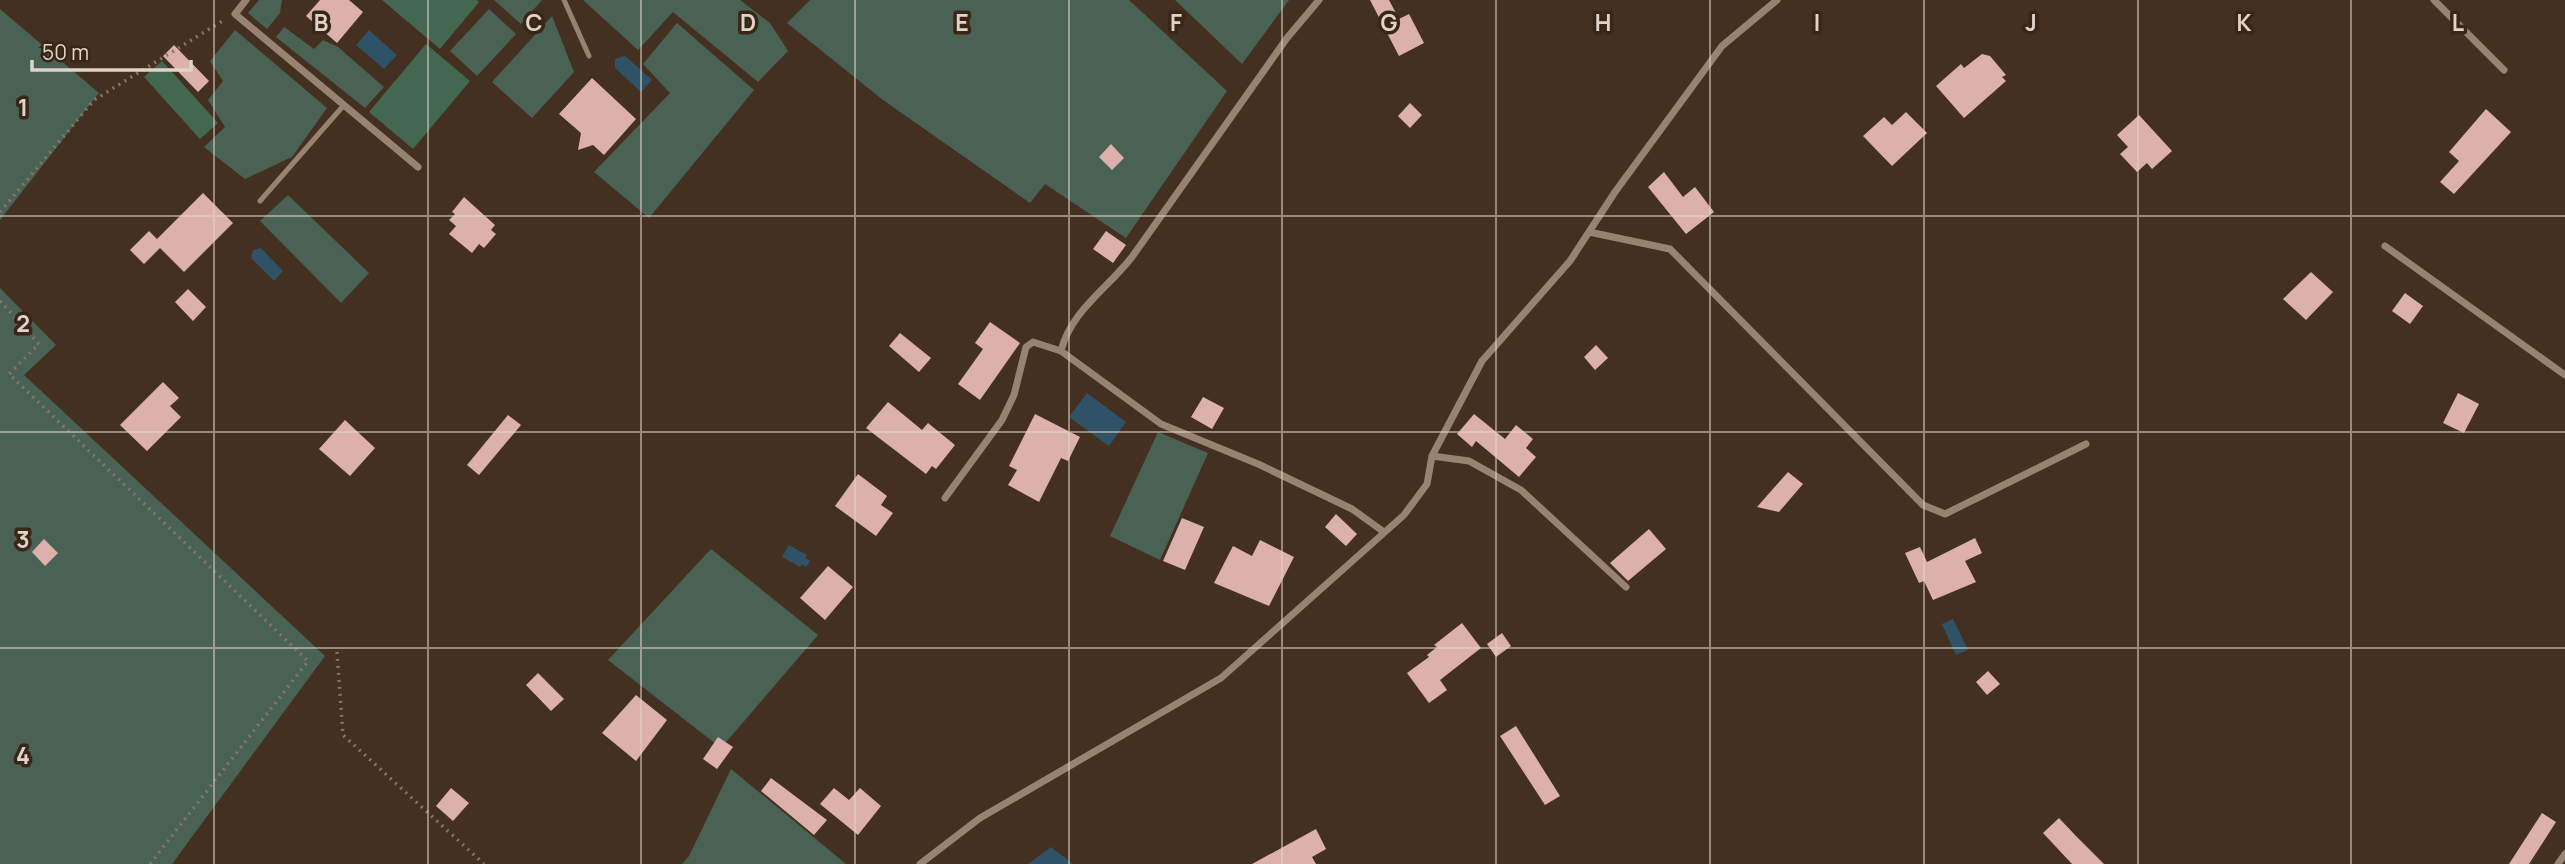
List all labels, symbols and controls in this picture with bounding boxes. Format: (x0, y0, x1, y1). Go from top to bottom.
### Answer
text: B (314, 6, 328, 38)
text: C (526, 6, 543, 38)
text: D (740, 6, 756, 38)
text: E (955, 6, 969, 38)
text: F (1170, 6, 1182, 38)
text: G (1381, 6, 1398, 38)
text: H (1595, 6, 1611, 38)
text: I (1814, 6, 1820, 38)
text: J (2025, 6, 2037, 38)
text: K (2237, 6, 2252, 38)
text: L (2452, 6, 2464, 38)
scale bar (32, 28, 191, 72)
text: 50 m (42, 38, 89, 66)
text: 1 (18, 91, 28, 123)
text: 2 (16, 307, 30, 339)
text: 3 (16, 523, 30, 555)
text: 4 (16, 739, 30, 771)

